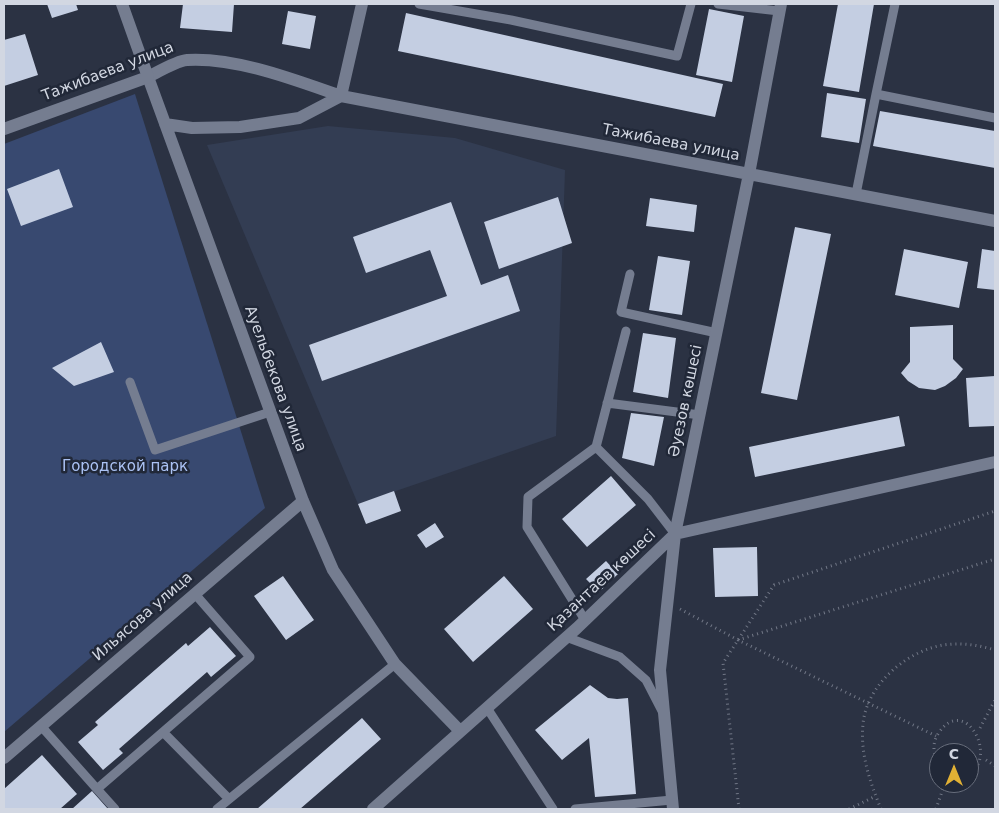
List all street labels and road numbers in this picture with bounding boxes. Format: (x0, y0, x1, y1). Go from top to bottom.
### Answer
street label: Тажибаева улица (40, 39, 176, 105)
street label: Тажибаева улица (601, 121, 741, 165)
street label: Ауельбекова улица (240, 304, 310, 454)
street label: Әуезов көшесі (665, 343, 707, 459)
street label: Қазантаев көшесі (544, 526, 660, 636)
street label: Ильясова улица (89, 569, 197, 665)

